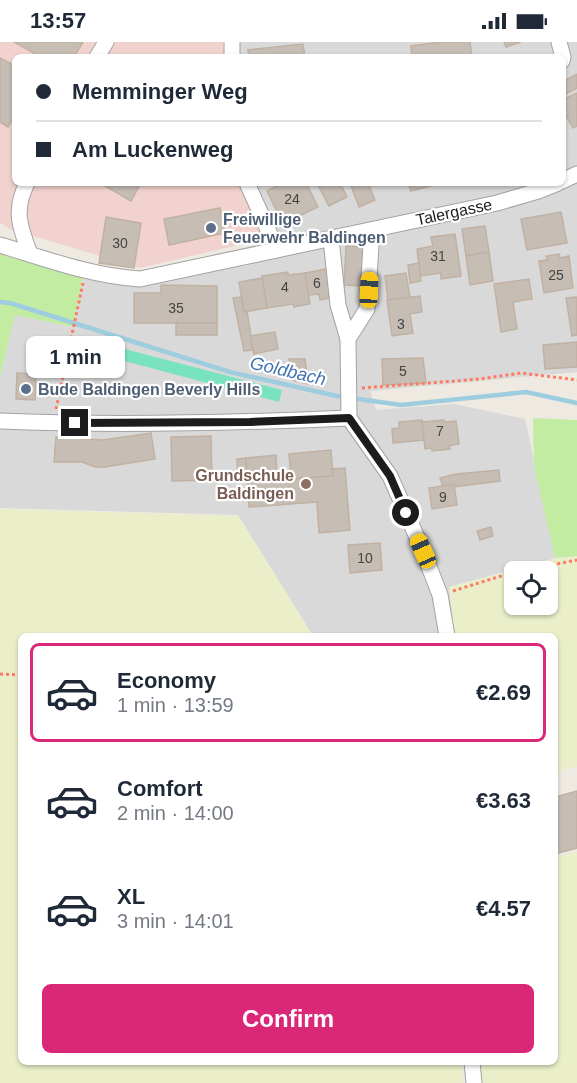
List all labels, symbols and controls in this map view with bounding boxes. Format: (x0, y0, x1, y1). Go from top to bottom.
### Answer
text: 13:57 (30, 8, 86, 33)
text: Memminger Weg (72, 79, 248, 104)
text: Am Luckenweg (72, 137, 233, 162)
house number: 24 (284, 191, 300, 207)
street label: Talergasse (414, 196, 494, 228)
place label: Freiwillige Feuerwehr Baldingen (223, 211, 386, 246)
marker: Freiwillige Feuerwehr Baldingen (204, 221, 218, 235)
house number: 30 (112, 235, 128, 251)
house number: 31 (430, 248, 446, 264)
house number: 25 (548, 267, 564, 283)
car (359, 272, 379, 308)
house number: 6 (313, 275, 321, 291)
house number: 4 (281, 279, 289, 295)
house number: 35 (168, 300, 184, 316)
house number: 3 (397, 316, 405, 332)
callout: 1 min (26, 336, 124, 378)
text: 1 min (49, 346, 102, 368)
water label: Goldbach (248, 353, 328, 389)
house number: 5 (399, 363, 407, 379)
place label: Bude Baldingen Beverly Hills (38, 381, 260, 398)
marker: Bude Baldingen Beverly Hills (19, 382, 33, 396)
route end (61, 409, 88, 436)
house number: 7 (436, 423, 444, 439)
place label: Grundschule Baldingen (195, 467, 294, 502)
marker: Grundschule Baldingen (299, 477, 313, 491)
house number: 9 (439, 489, 447, 505)
route start (392, 499, 419, 526)
car (407, 531, 439, 571)
house number: 10 (357, 550, 373, 566)
map controls (504, 561, 558, 615)
button: locate (504, 561, 558, 615)
icon: car (45, 666, 99, 720)
text: Economy (117, 668, 216, 693)
text: €2.69 (476, 680, 531, 705)
text: 1 min · 13:59 (117, 694, 234, 716)
icon: car (45, 774, 99, 828)
text: Comfort (117, 776, 203, 801)
text: €3.63 (476, 788, 531, 813)
text: 2 min · 14:00 (117, 802, 234, 824)
icon: car (45, 882, 99, 936)
text: XL (117, 884, 145, 909)
text: €4.57 (476, 896, 531, 921)
text: 3 min · 14:01 (117, 910, 234, 932)
button: Confirm (42, 984, 534, 1053)

